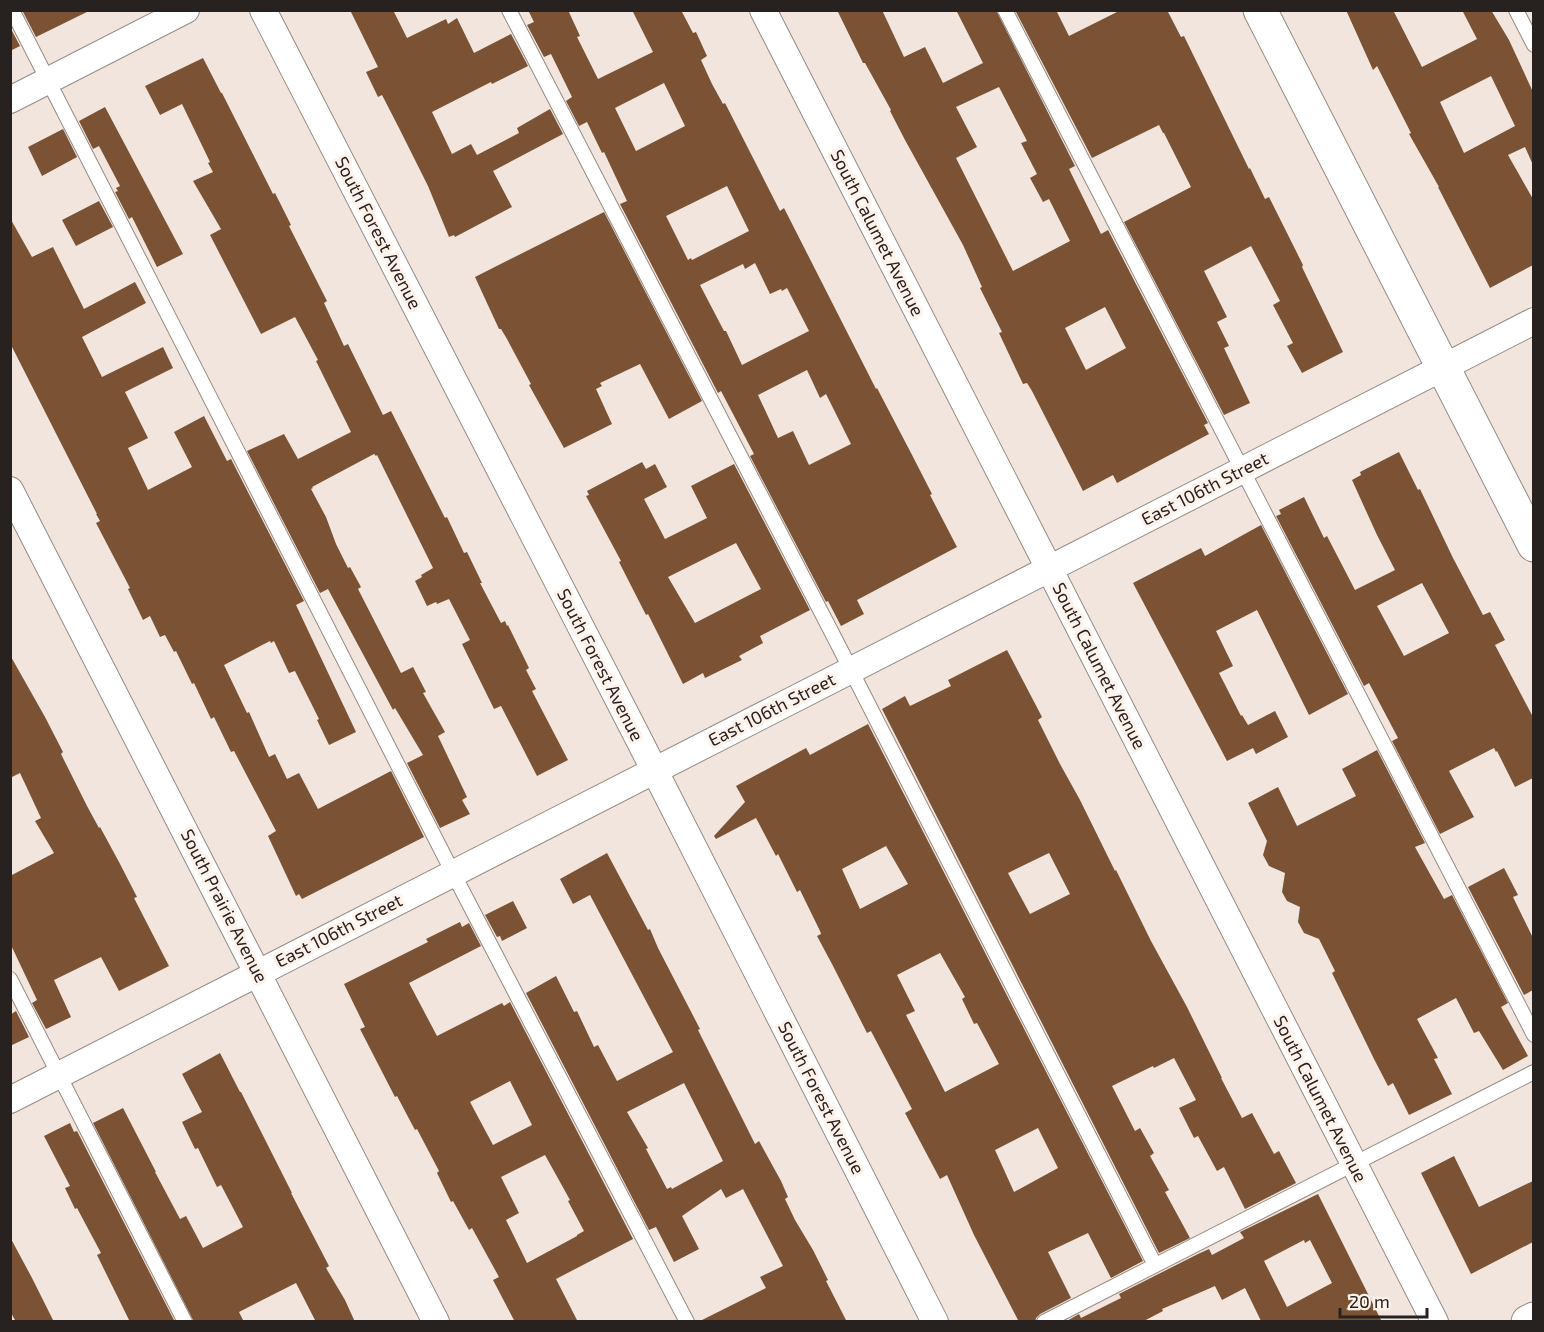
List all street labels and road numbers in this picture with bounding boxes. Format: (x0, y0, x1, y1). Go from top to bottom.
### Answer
street label: South Calumet Avenue (826, 146, 929, 319)
street label: South Forest Avenue (331, 153, 427, 312)
street label: East 106th Street (1137, 447, 1272, 530)
street label: South Calumet Avenue (1048, 579, 1151, 752)
street label: South Forest Avenue (553, 585, 649, 744)
street label: East 106th Street (704, 668, 839, 751)
street label: South Prairie Avenue (177, 825, 273, 986)
street label: East 106th Street (271, 889, 406, 972)
street label: South Calumet Avenue (1269, 1012, 1372, 1185)
street label: South Forest Avenue (774, 1018, 870, 1177)

